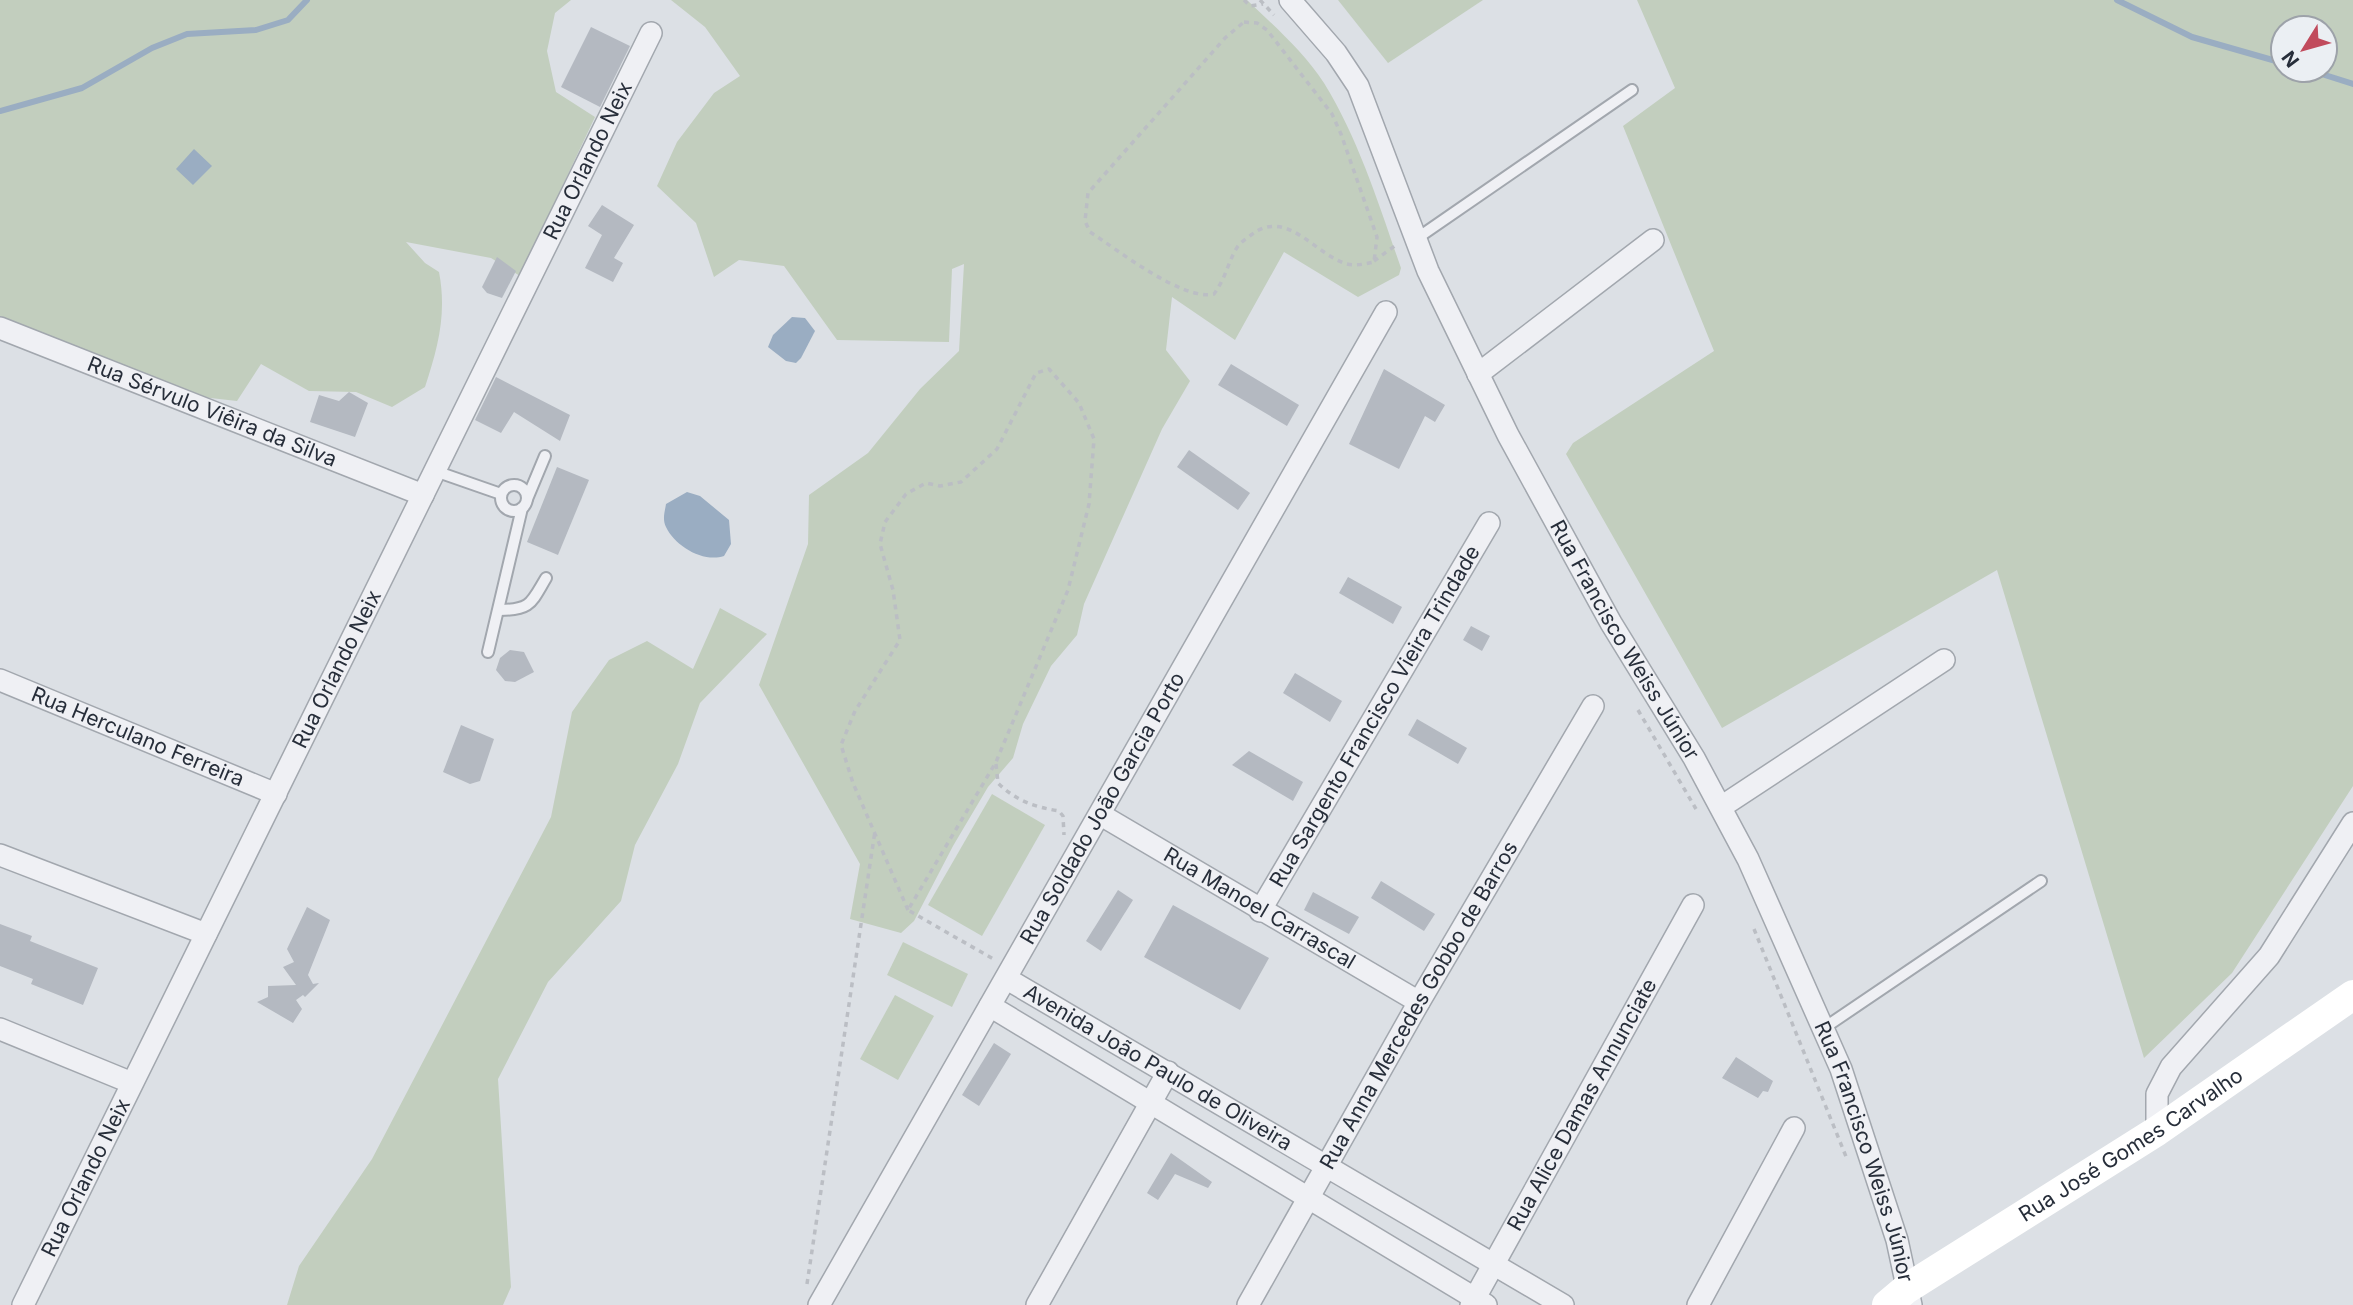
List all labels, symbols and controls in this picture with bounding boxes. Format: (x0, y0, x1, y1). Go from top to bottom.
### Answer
north arrow (2269, 14, 2339, 84)
text: N (2277, 46, 2304, 72)
street label: Rua Orlando Neix (538, 77, 637, 244)
street label: Rua Sérvulo Viêira da Silva (84, 351, 340, 472)
street label: Rua Francisco Weiss Júnior (1545, 516, 1705, 764)
street label: Rua Sargento Francisco Vieira Trindade (1264, 541, 1485, 891)
street label: Rua Orlando Neix (287, 586, 386, 752)
street label: Rua Soldado João Garcia Porto (1015, 668, 1190, 948)
street label: Rua Herculano Ferreira (28, 681, 248, 791)
street label: Rua Anna Mercedes Gobbo de Barros (1314, 837, 1523, 1173)
street label: Rua Manoel Carrascal (1160, 842, 1360, 974)
street label: Rua Alice Damas Annunciate (1502, 974, 1662, 1235)
street label: Avenida João Paulo de Oliveira (1020, 979, 1297, 1155)
street label: Rua Francisco Weiss Júnior (1809, 1017, 1919, 1284)
street label: Rua José Gomes Carvalho (2014, 1062, 2247, 1227)
street label: Rua Orlando Neix (36, 1094, 135, 1261)

